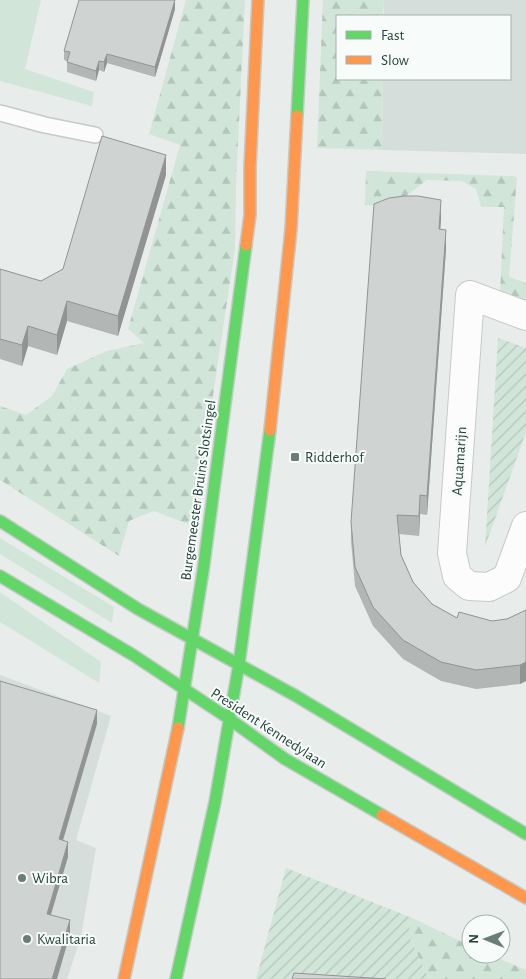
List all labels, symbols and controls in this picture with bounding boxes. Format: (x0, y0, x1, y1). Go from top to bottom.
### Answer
legend (336, 15, 511, 80)
text: Fast (381, 28, 405, 43)
text: Slow (381, 53, 409, 68)
street label: Burgemeester Bruins Slotsingel (178, 399, 219, 581)
street label: Aquamarijn (450, 426, 469, 496)
place label: Ridderhof (305, 450, 365, 465)
marker: Ridderhof (289, 451, 301, 463)
street label: President Kennedylaan (208, 685, 329, 771)
place label: Wibra (32, 871, 68, 886)
marker: Wibra (16, 872, 28, 884)
north arrow (461, 914, 511, 964)
place label: Kwalitaria (37, 932, 96, 947)
marker: Kwalitaria (21, 933, 33, 945)
text: N (467, 934, 481, 944)

